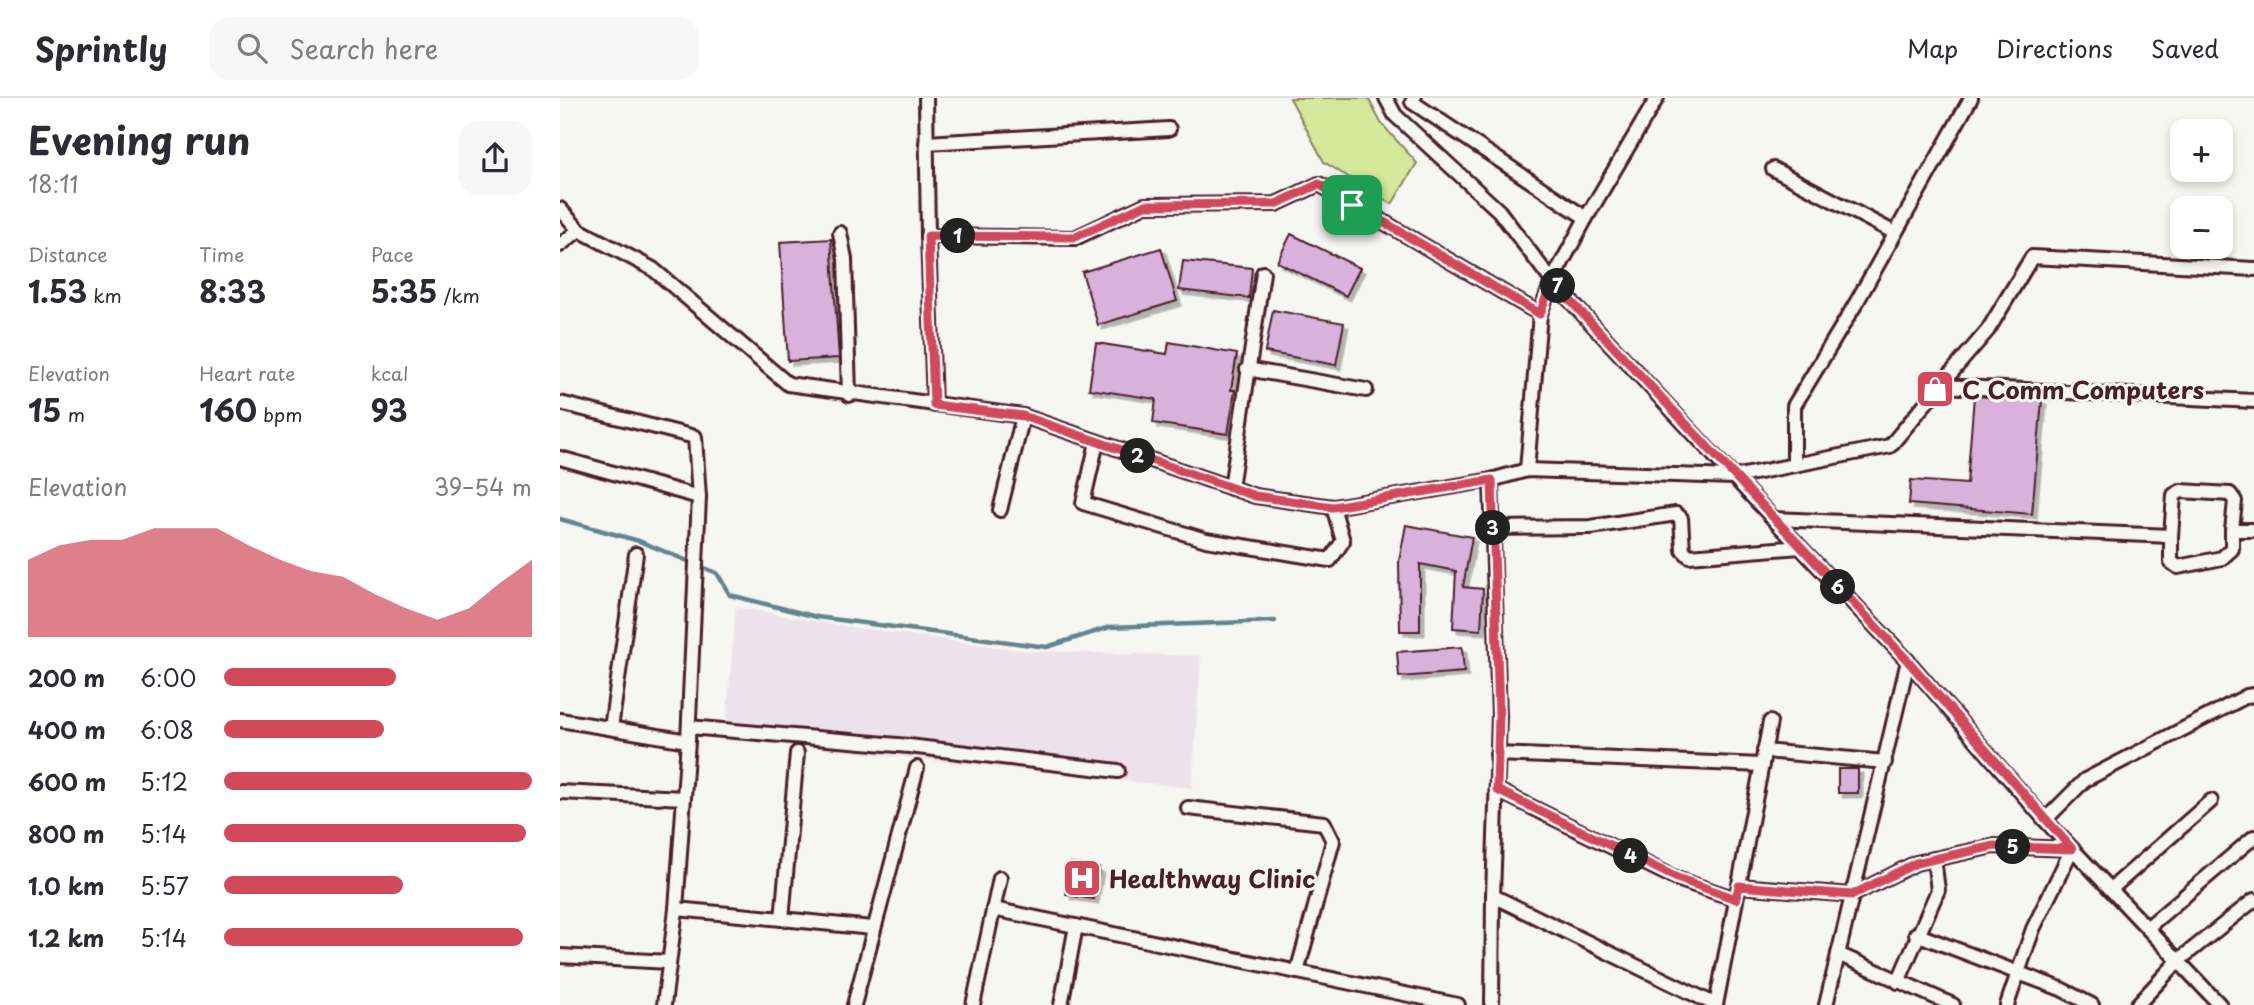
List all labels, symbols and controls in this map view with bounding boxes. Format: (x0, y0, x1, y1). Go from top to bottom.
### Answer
search box (209, 17, 699, 80)
text: Sprintly (35, 23, 167, 73)
icon: search (233, 29, 271, 67)
text: Search here (289, 29, 438, 68)
text: Map (1907, 30, 1958, 66)
text: Directions (1996, 30, 2113, 66)
text: Saved (2151, 30, 2219, 66)
text: Evening run (28, 111, 250, 168)
map controls (2170, 119, 2233, 259)
button: + (2170, 119, 2233, 182)
button: share (458, 121, 532, 195)
text: 18:11 (28, 166, 79, 201)
pin (1322, 175, 1382, 235)
icon: arrive (1333, 186, 1371, 224)
button: − (2170, 196, 2233, 259)
pin: 1 (940, 218, 976, 254)
text: 1 (953, 221, 962, 249)
text: Distance (28, 240, 108, 268)
text: Time (199, 240, 244, 268)
text: Pace (371, 240, 414, 268)
text: 1.53 (28, 268, 87, 313)
text: 8:33 (199, 268, 266, 313)
text: 5:35 (371, 268, 437, 313)
pin: 7 (1541, 268, 1576, 304)
text: 7 (1552, 271, 1563, 299)
text: km (87, 281, 122, 309)
text: /km (437, 281, 480, 309)
text: Elevation (28, 359, 110, 387)
text: Heart rate (199, 359, 295, 387)
text: kcal (371, 359, 409, 387)
shop icon: C Comm Computers (1914, 368, 1956, 410)
place label: C Comm Computers (1962, 371, 2204, 407)
text: 15 (28, 387, 62, 432)
text: 160 (199, 387, 257, 432)
text: 93 (371, 387, 408, 432)
text: m (62, 400, 85, 428)
text: bpm (257, 400, 303, 428)
pin: 2 (1120, 438, 1156, 474)
text: 2 (1131, 441, 1144, 469)
text: Elevation (28, 469, 127, 504)
text: 39–54 m (434, 469, 532, 504)
pin: 3 (1476, 510, 1510, 546)
text: 3 (1486, 513, 1499, 541)
pin: 6 (1820, 570, 1856, 604)
text: 6 (1831, 572, 1844, 600)
text: 200 m (28, 660, 105, 695)
text: 6:00 (140, 660, 196, 695)
text: 400 m (28, 712, 106, 747)
text: 6:08 (140, 712, 194, 747)
text: 600 m (28, 764, 106, 799)
text: 5:12 (140, 764, 188, 799)
text: 800 m (28, 816, 105, 851)
text: 5:14 (140, 816, 187, 851)
pin: 5 (1996, 830, 2030, 864)
text: 5 (2006, 832, 2019, 860)
pin: 4 (1614, 838, 1648, 874)
text: 4 (1624, 841, 1637, 869)
hospital icon: Healthway Clinic (1061, 857, 1103, 899)
place label: Healthway Clinic (1109, 860, 1315, 896)
text: 1.0 km (28, 868, 105, 903)
text: 5:57 (140, 868, 189, 903)
text: 1.2 km (28, 920, 104, 955)
text: 5:14 (140, 920, 187, 955)

